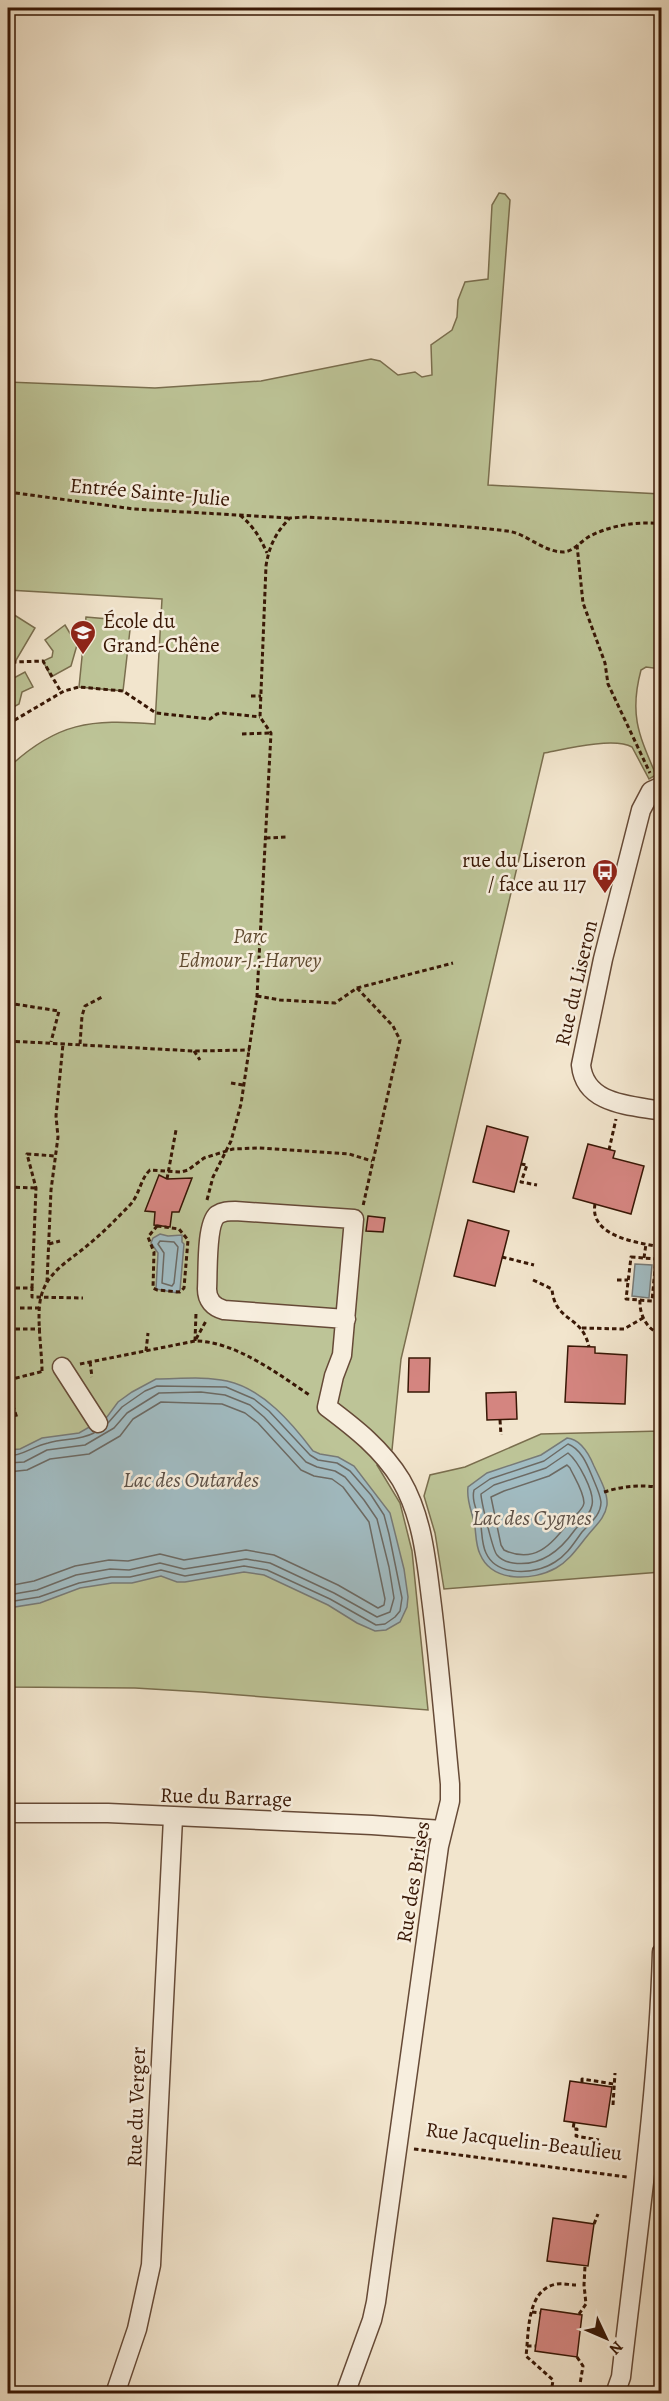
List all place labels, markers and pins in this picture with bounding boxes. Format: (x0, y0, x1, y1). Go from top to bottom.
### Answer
place label: École du Grand-Chêne (103, 607, 220, 659)
school or university icon: École du Grand-Chêne (68, 618, 98, 656)
place label: rue du Liseron / face au 117 (462, 846, 586, 898)
bus stop icon: rue du Liseron / face au 117 (590, 857, 620, 895)

